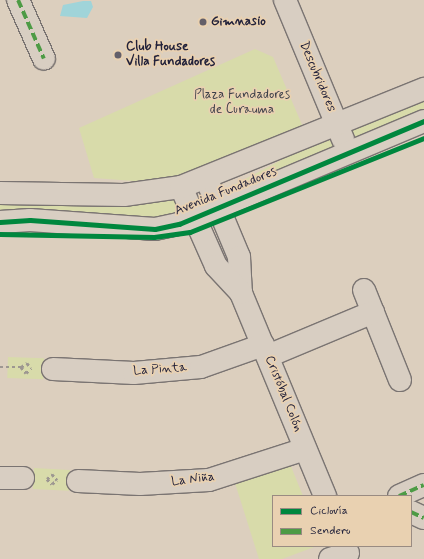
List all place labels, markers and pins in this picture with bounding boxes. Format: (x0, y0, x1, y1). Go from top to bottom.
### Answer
place label: Gimnasio (211, 14, 266, 30)
marker: Gimnasio (198, 17, 208, 27)
place label: Club House Villa Fundadores (126, 40, 214, 71)
marker: Club House Villa Fundadores (113, 50, 123, 60)

